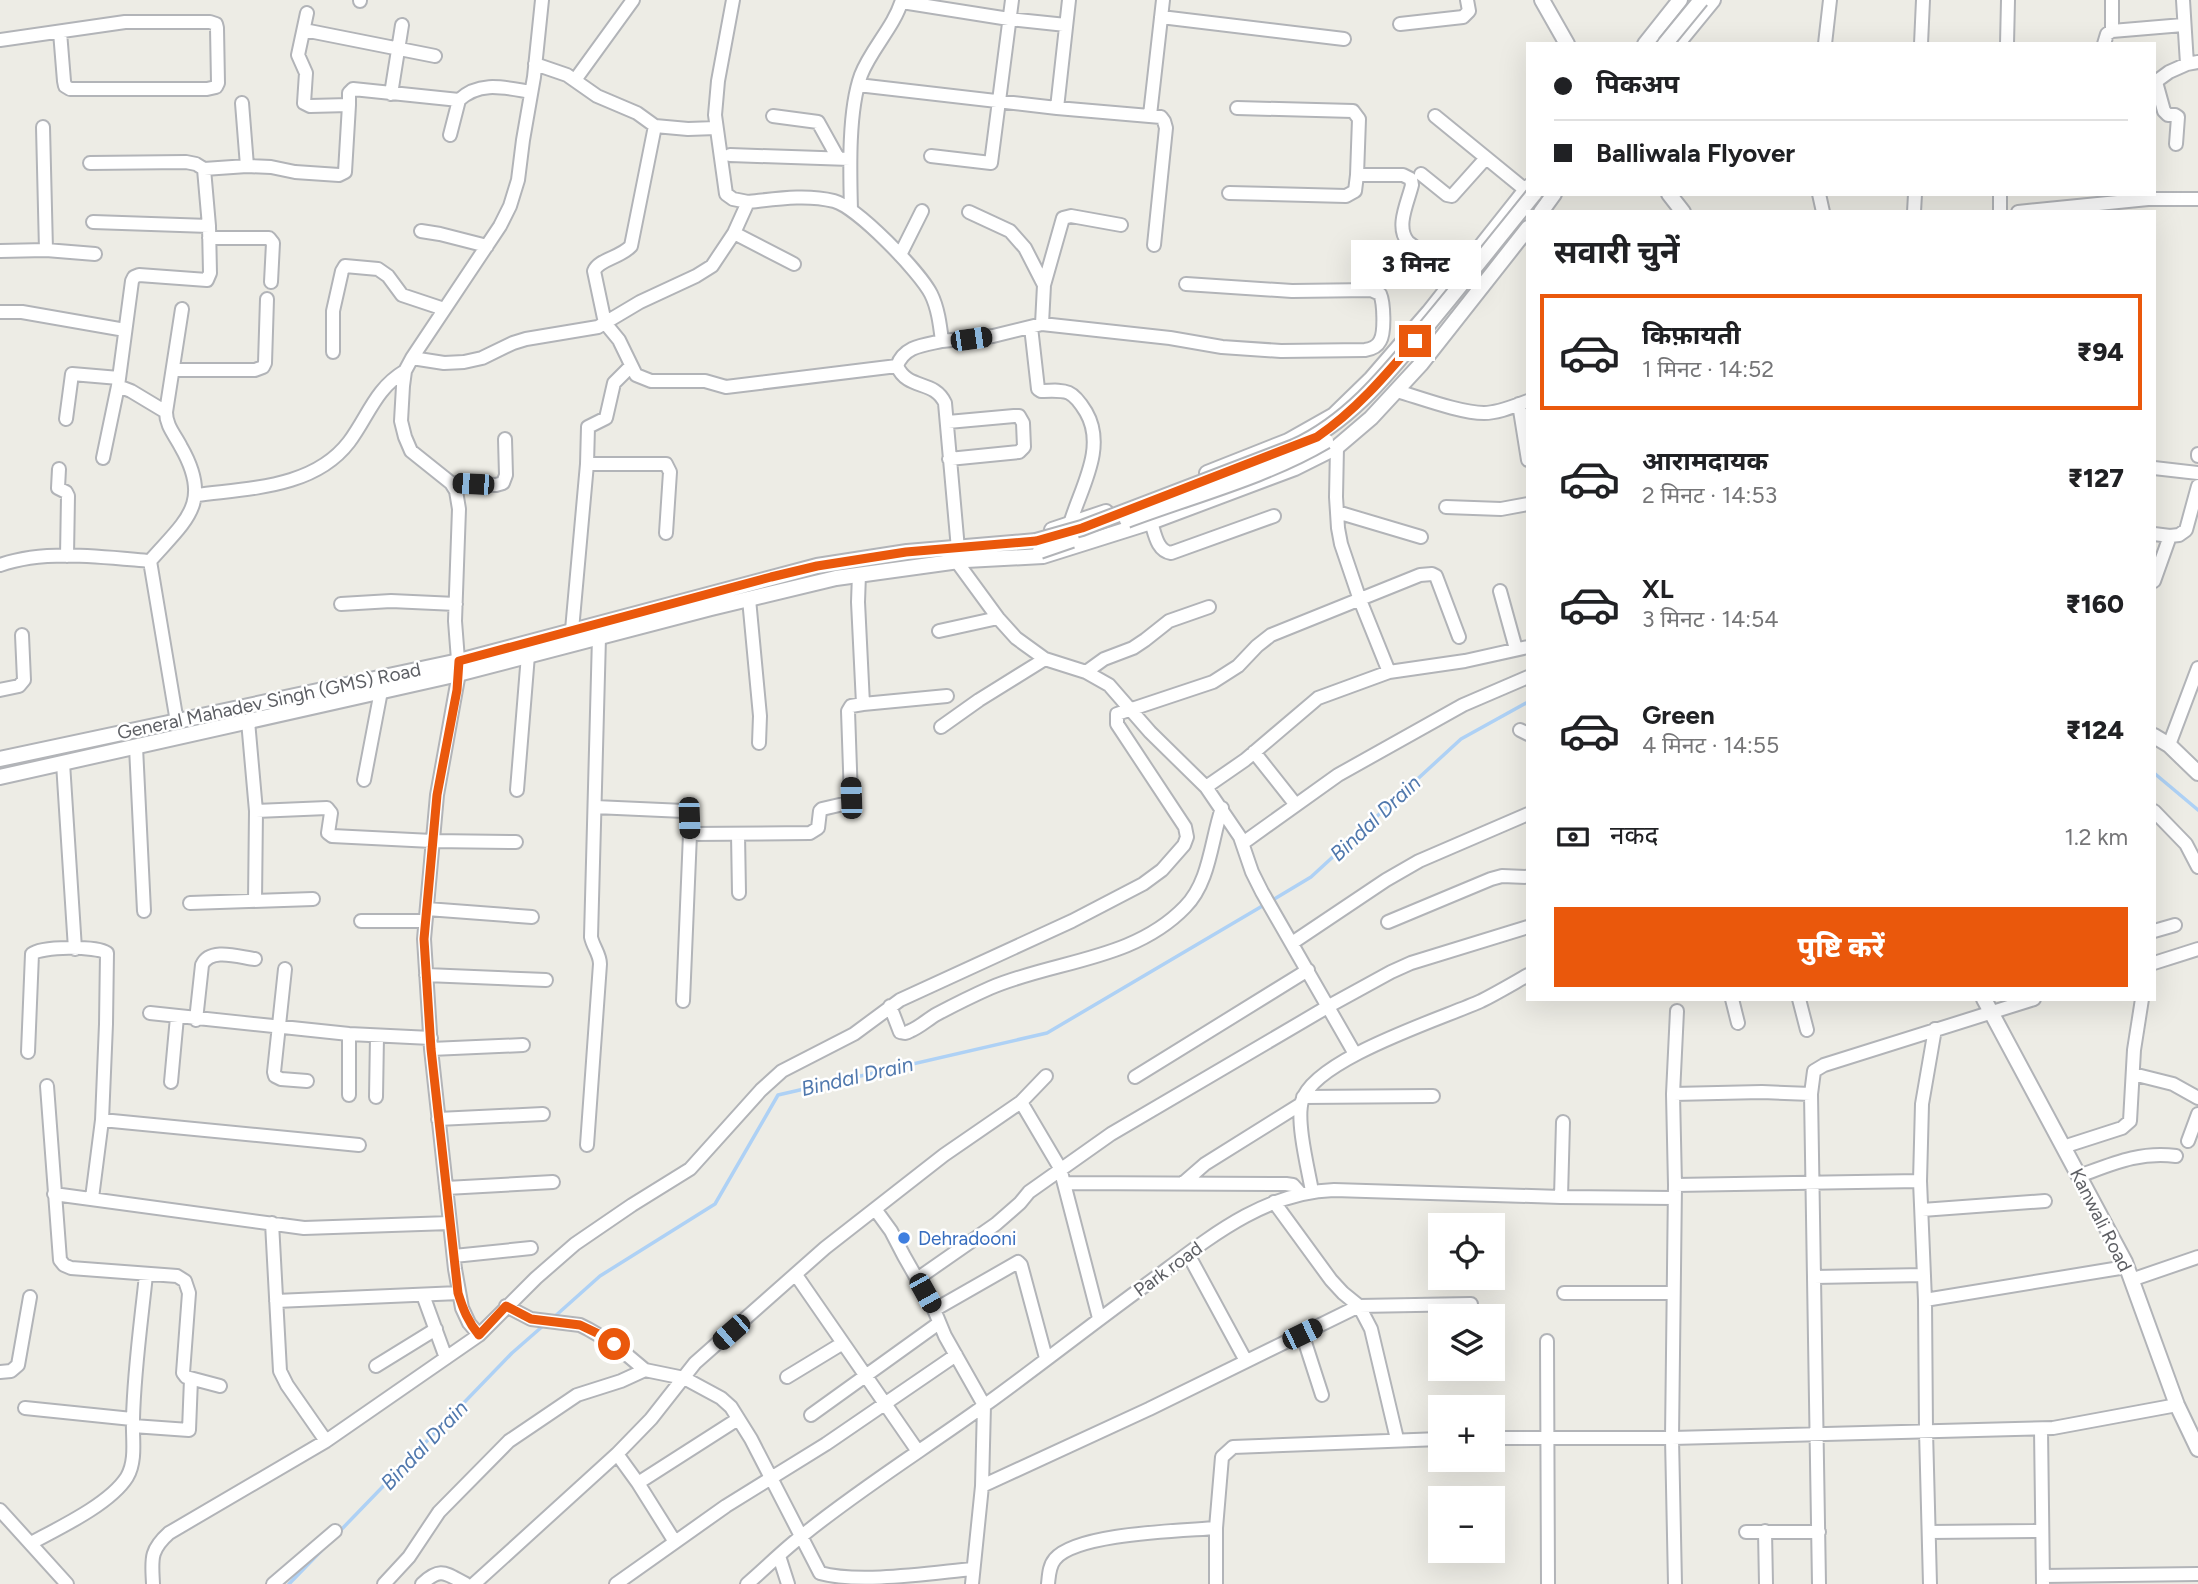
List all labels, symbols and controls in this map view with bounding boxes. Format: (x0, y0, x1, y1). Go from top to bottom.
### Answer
text: पिकअप (1596, 68, 1679, 100)
text: Balliwala Flyover (1596, 137, 1795, 169)
text: सवारी चुनें (1554, 233, 1679, 271)
callout: 3 मिनट (1350, 240, 1480, 288)
text: 3 मिनट (1382, 250, 1450, 278)
text: किफ़ायती (1642, 319, 1741, 351)
icon: car (1558, 321, 1621, 384)
route end (1399, 325, 1431, 357)
car (949, 326, 994, 352)
text: ₹94 (2077, 336, 2124, 368)
text: 1 मिनट · 14:52 (1642, 355, 1774, 383)
text: आरामदायक (1642, 445, 1768, 477)
icon: car (1558, 447, 1621, 510)
text: ₹127 (2068, 462, 2124, 494)
car (452, 472, 495, 496)
text: 2 मिनट · 14:53 (1642, 481, 1777, 509)
icon: car (1558, 573, 1621, 636)
text: XL (1642, 573, 1674, 605)
text: ₹160 (2065, 588, 2124, 620)
text: 3 मिनट · 14:54 (1642, 605, 1779, 633)
street label: General Mahadev Singh (GMS) Road (115, 658, 423, 744)
icon: car (1558, 699, 1621, 762)
text: Green (1642, 699, 1715, 731)
text: ₹124 (2066, 714, 2124, 746)
text: 4 मिनट · 14:55 (1642, 731, 1779, 759)
water label: Bindal Drain (1325, 770, 1426, 866)
car (840, 777, 863, 819)
car (678, 797, 701, 839)
icon: cash (1554, 818, 1592, 856)
text: नकद (1610, 819, 1658, 851)
text: 1.2 km (2064, 823, 2128, 851)
button: पुष्टि करें (1554, 907, 2128, 987)
water label: Bindal Drain (798, 1051, 916, 1101)
street label: Kanwali Road (2065, 1164, 2137, 1276)
map controls (1428, 1213, 1505, 1563)
button: locate (1428, 1213, 1505, 1290)
place label: Dehradooni (918, 1227, 1016, 1250)
marker: Dehradooni (896, 1230, 912, 1246)
street label: Park road (1129, 1236, 1207, 1302)
car (906, 1270, 945, 1316)
button: layers (1428, 1304, 1505, 1381)
car (709, 1310, 754, 1354)
car (1279, 1315, 1326, 1353)
route start (598, 1328, 630, 1360)
water label: Bindal Drain (375, 1395, 473, 1495)
button: + (1428, 1395, 1505, 1472)
button: − (1428, 1486, 1505, 1563)

